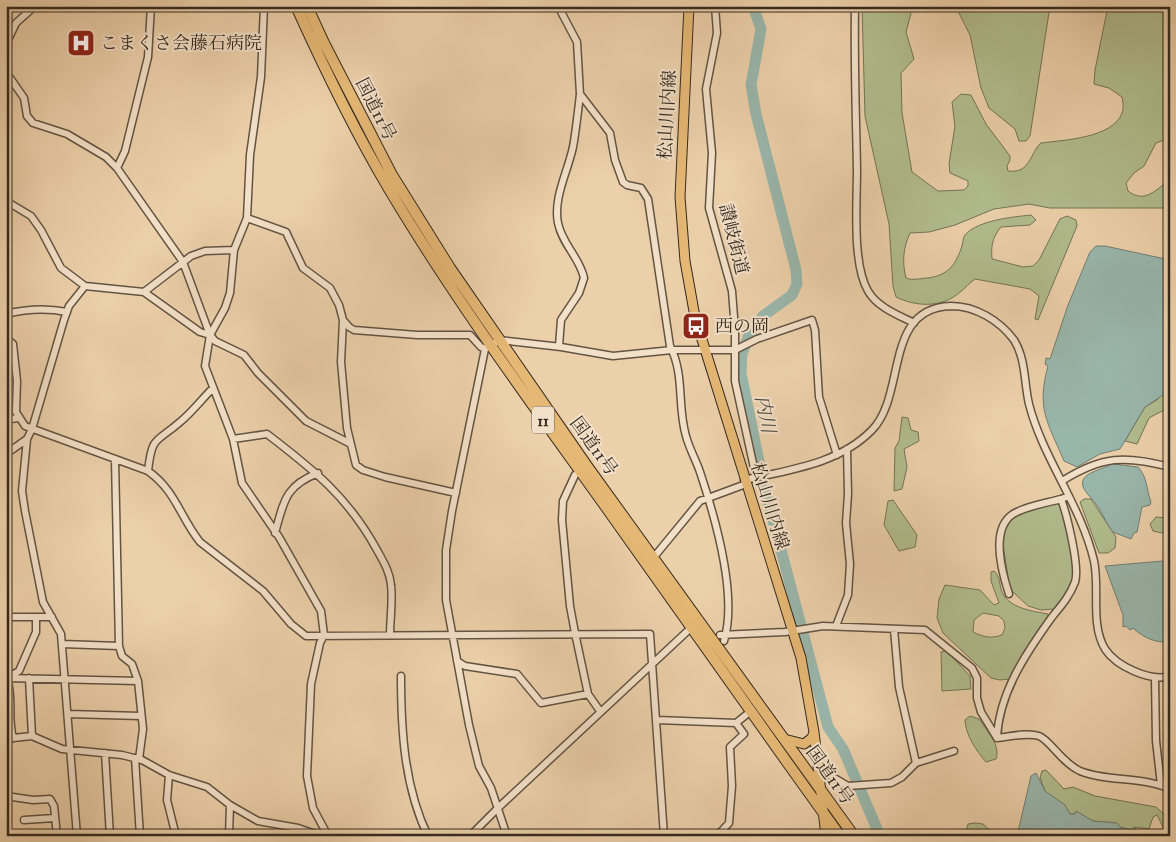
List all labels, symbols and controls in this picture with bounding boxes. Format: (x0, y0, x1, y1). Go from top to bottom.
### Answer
hospital icon: こまくさ会藤石病院 (66, 28, 96, 58)
place label: こまくさ会藤石病院 (100, 33, 262, 55)
street label: 松山川内線 (655, 70, 681, 161)
street label: 国道11号 (350, 75, 400, 144)
street label: 讃岐街道 (714, 202, 752, 277)
bus stop icon: 西の岡 (681, 311, 711, 341)
place label: 西の岡 (715, 316, 769, 338)
water label: 内川 (750, 393, 780, 437)
road number: 11 (532, 406, 554, 434)
street label: 国道11号 (565, 413, 622, 480)
street label: 松山川内線 (745, 460, 793, 553)
street label: 国道11号 (801, 742, 858, 809)

